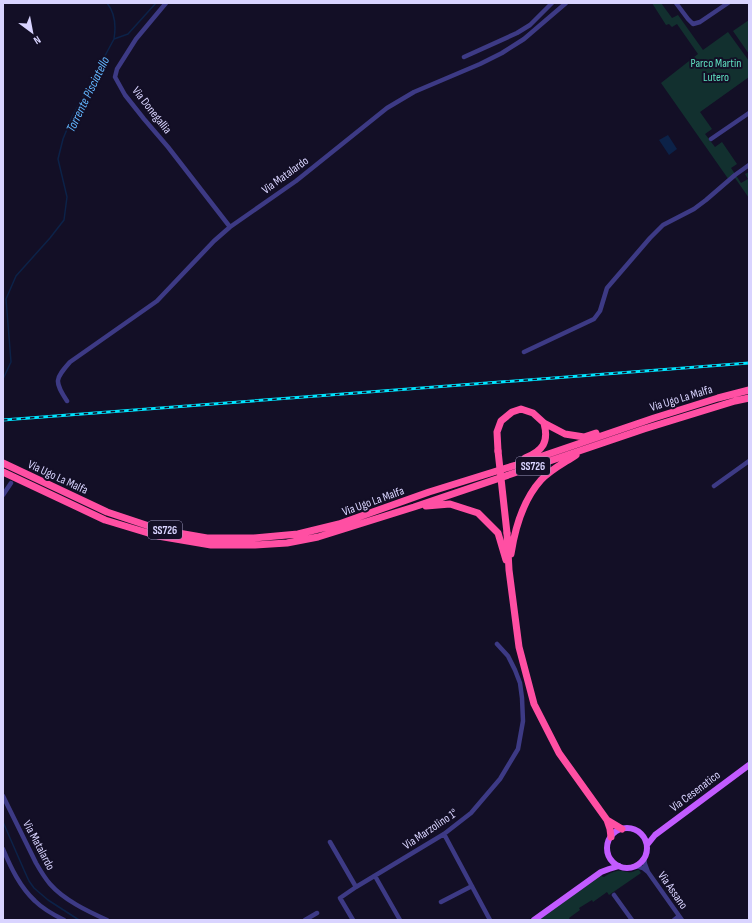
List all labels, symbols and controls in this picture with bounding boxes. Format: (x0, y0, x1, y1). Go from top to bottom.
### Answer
north arrow (12, 12, 52, 52)
text: N (31, 33, 43, 47)
water label: Torrente Pisciatello (63, 53, 113, 135)
park label: Parco Martin Lutero (691, 56, 741, 85)
street label: Via Donegallia (129, 84, 175, 137)
street label: Via Matalardo (259, 153, 312, 197)
street label: Via Ugo La Malfa (648, 382, 715, 415)
street label: Via Ugo La Malfa (25, 457, 91, 498)
road number: SS726 (516, 457, 550, 475)
street label: Via Ugo La Malfa (340, 483, 406, 520)
road number: SS726 (148, 521, 182, 539)
street label: Via Cesenatico (667, 768, 723, 815)
street label: Via Marzolino 1° (400, 805, 461, 853)
street label: Via Matalardo (19, 818, 58, 873)
street label: Via Assano (654, 869, 691, 912)

